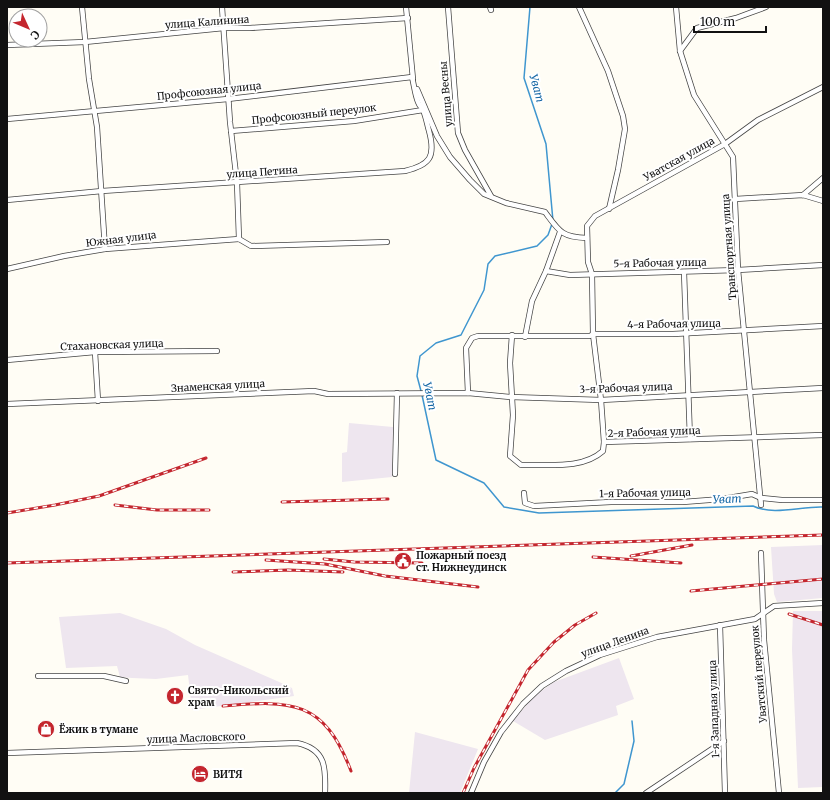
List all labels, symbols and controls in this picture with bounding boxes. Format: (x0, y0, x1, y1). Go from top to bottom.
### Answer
north arrow (8, 8, 48, 48)
scale bar (694, 8, 766, 34)
street label: улица Калинина (164, 13, 250, 31)
text: 100 m (700, 14, 735, 29)
text: С (28, 27, 43, 42)
street label: улица Весны (437, 60, 455, 127)
water label: Уват (526, 72, 548, 104)
street label: Профсоюзная улица (156, 79, 262, 103)
street label: Профсоюзный переулок (251, 101, 378, 127)
street label: Уватская улица (640, 134, 717, 184)
street label: улица Петина (226, 163, 299, 181)
street label: Транспортная улица (719, 193, 739, 301)
street label: Южная улица (85, 228, 158, 250)
street label: 5-я Рабочая улица (613, 256, 707, 270)
street label: 4-я Рабочая улица (627, 317, 721, 331)
street label: Стахановская улица (60, 337, 164, 353)
street label: Знаменская улица (171, 377, 266, 395)
water label: Уват (420, 380, 440, 412)
street label: 3-я Рабочая улица (579, 380, 673, 396)
street label: 2-я Рабочая улица (607, 424, 701, 440)
street label: 1-я Рабочая улица (599, 486, 691, 500)
water label: Уват (712, 491, 742, 507)
place label: Пожарный поезд ст. Нижнеудинск (416, 549, 507, 574)
public building icon: Пожарный поезд ст. Нижнеудинск (393, 551, 413, 571)
street label: улица Ленина (579, 623, 651, 660)
street label: Уватский переулок (748, 624, 770, 724)
street label: 1-я Западная улица (706, 659, 722, 758)
place label: Свято-Никольский храм (188, 684, 289, 709)
church icon: Свято-Никольский храм (165, 686, 185, 706)
shop icon: Ёжик в тумане (36, 719, 56, 739)
place label: Ёжик в тумане (59, 723, 139, 736)
street label: улица Масловского (146, 730, 246, 746)
hotel icon: ВИТЯ (190, 764, 210, 784)
place label: ВИТЯ (213, 768, 243, 781)

